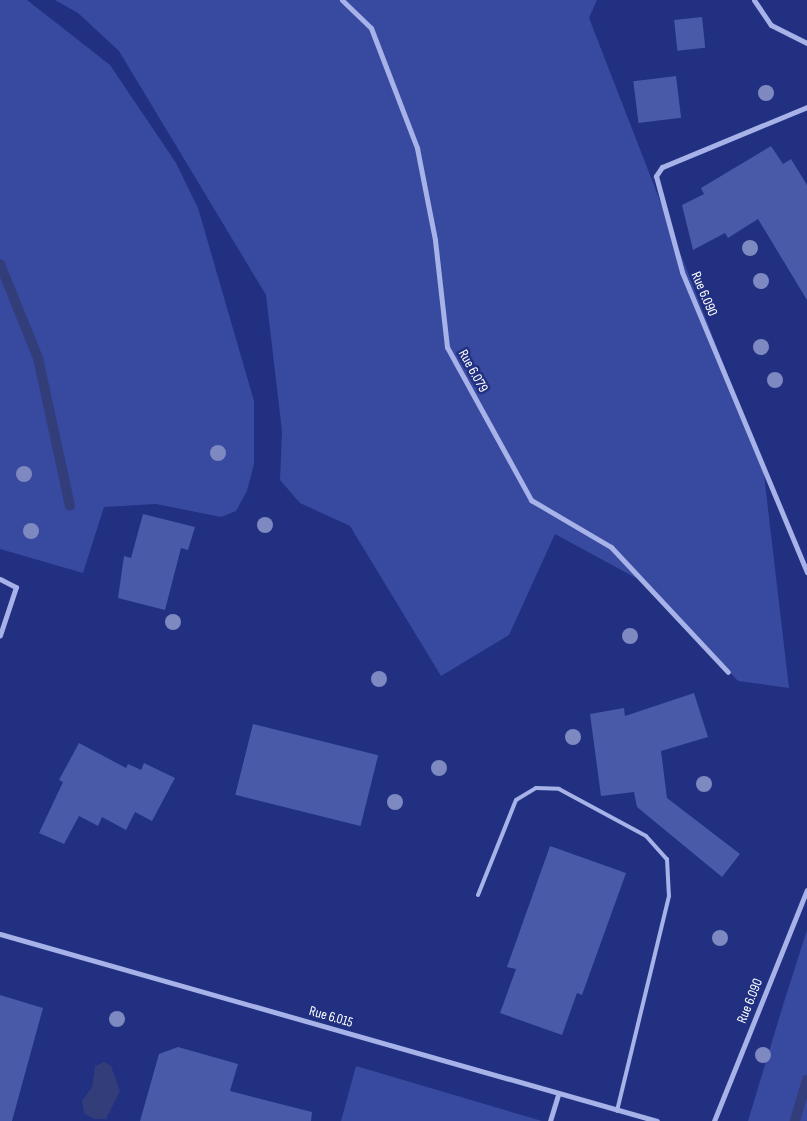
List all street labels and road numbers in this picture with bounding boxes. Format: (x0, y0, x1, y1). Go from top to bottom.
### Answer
street label: Rue 6.090 (687, 269, 721, 319)
street label: Rue 6.079 (454, 347, 492, 395)
street label: Rue 6.090 (733, 976, 767, 1026)
street label: Rue 6.015 (307, 1003, 355, 1031)

